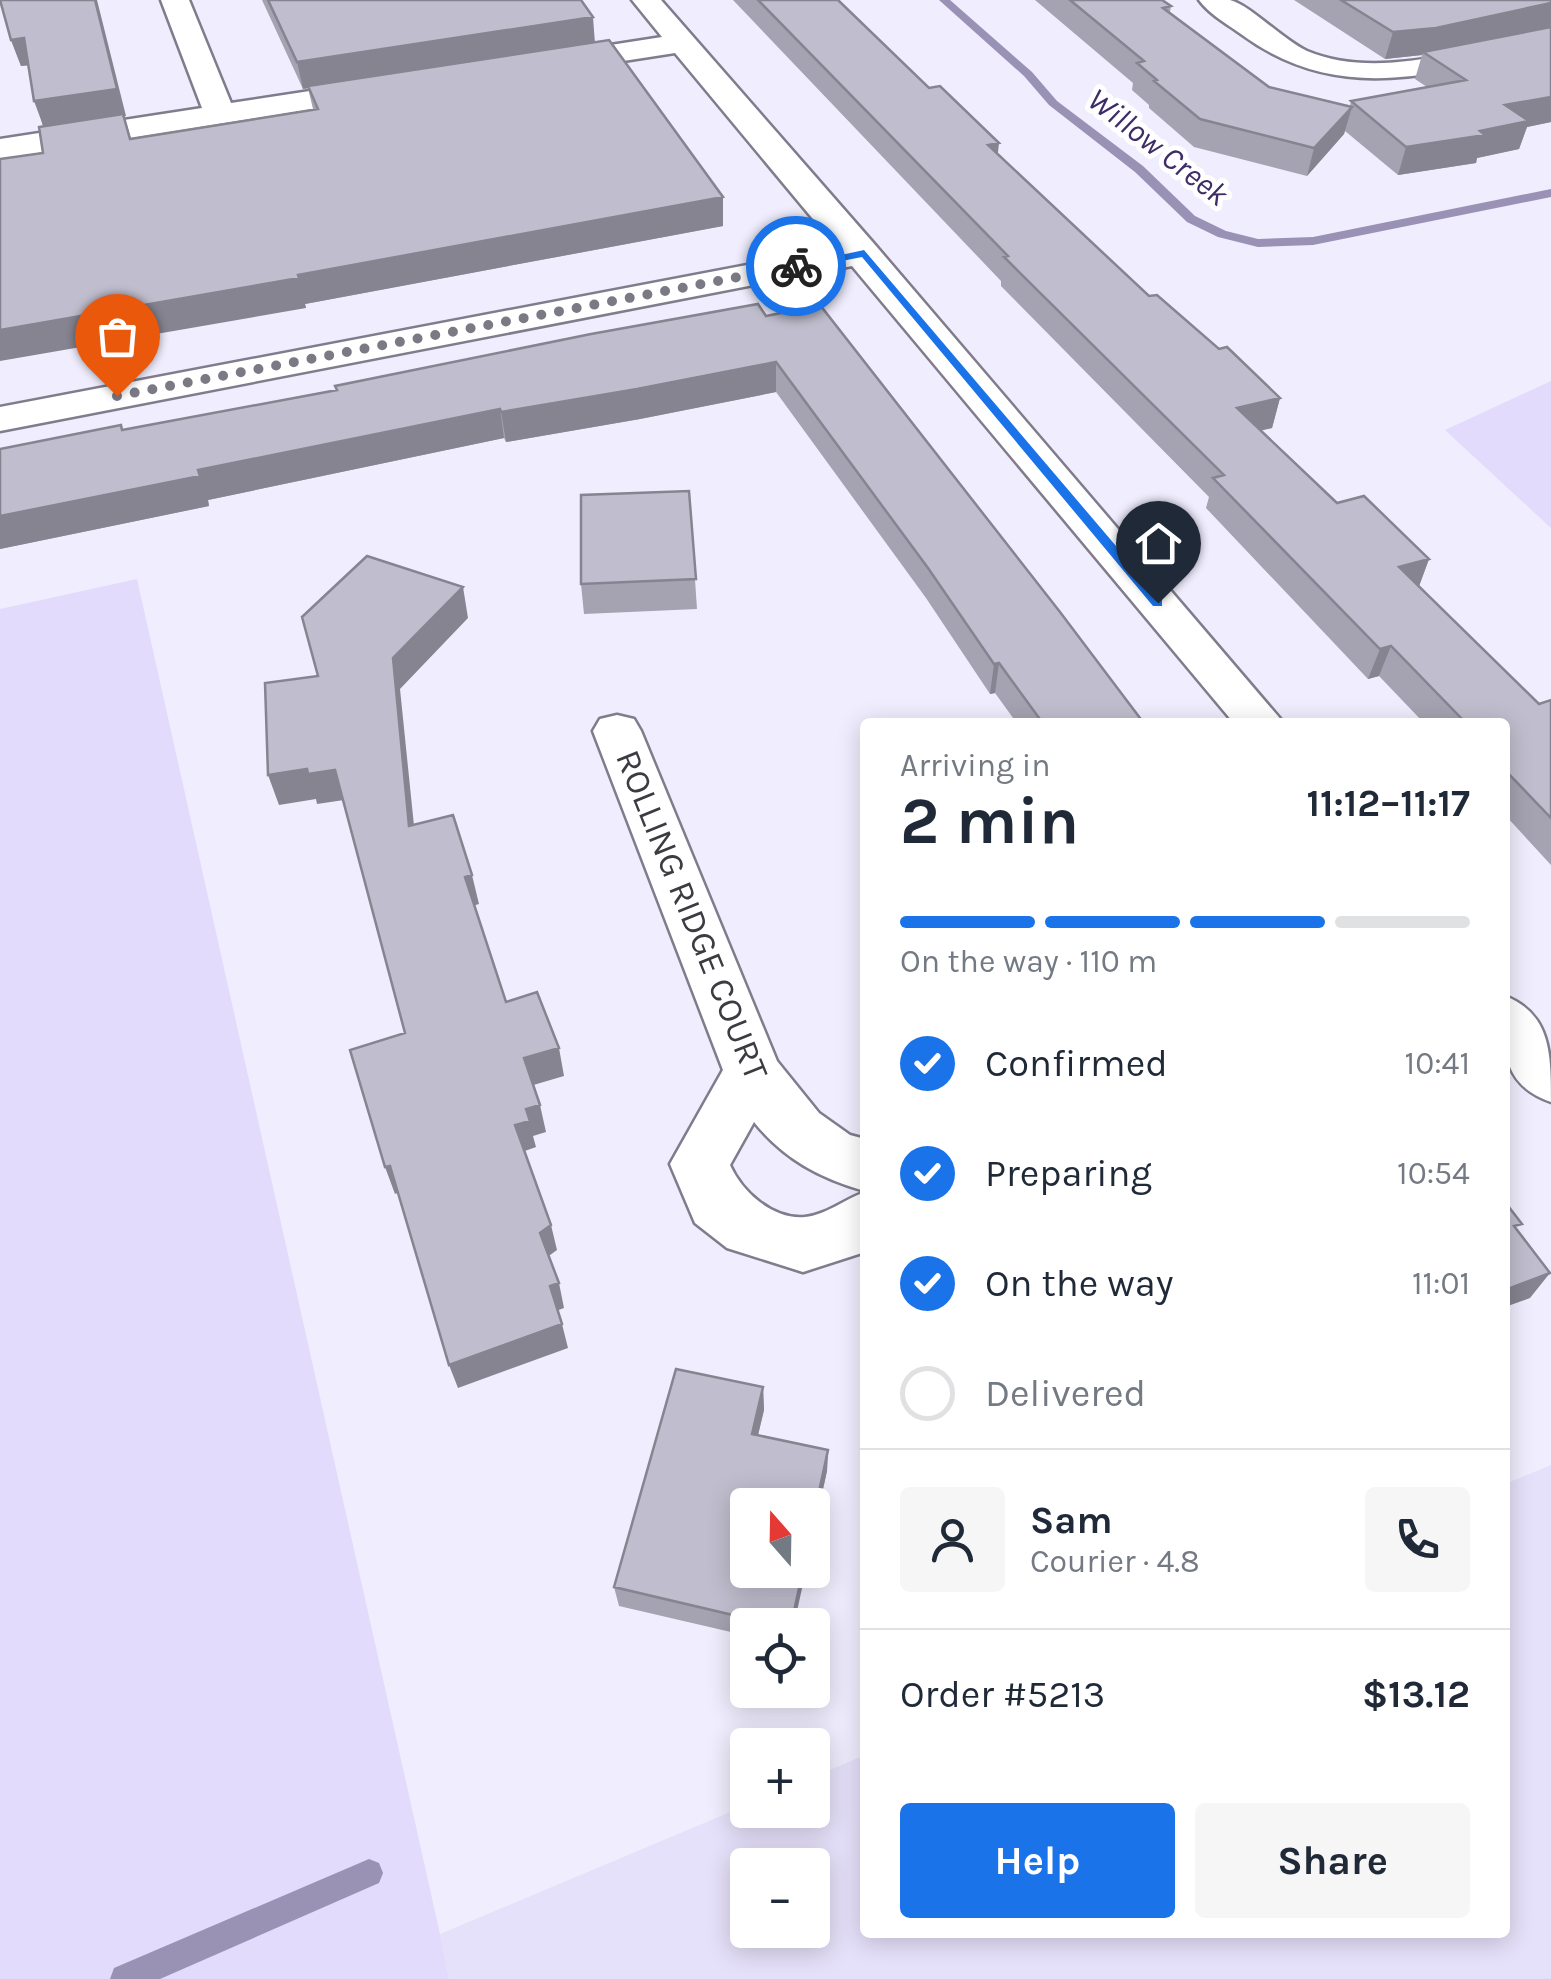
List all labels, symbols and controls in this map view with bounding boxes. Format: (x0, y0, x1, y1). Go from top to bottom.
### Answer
water label: Willow Creek (1080, 81, 1236, 214)
courier (746, 216, 846, 316)
icon: bike (769, 239, 824, 294)
pin (75, 294, 160, 397)
icon: bag (90, 309, 145, 364)
pin (1116, 501, 1201, 604)
icon: home (1131, 516, 1186, 571)
street label: ROLLING RIDGE COURT (607, 744, 777, 1086)
text: Arriving in (900, 747, 1051, 784)
text: 11:12–11:17 (1306, 781, 1470, 826)
text: 2 min (900, 783, 1079, 859)
text: On the way · 110 m (900, 943, 1157, 980)
icon: check (900, 1036, 955, 1091)
text: Confirmed (985, 1041, 1168, 1086)
text: 10:41 (1405, 1045, 1470, 1082)
icon: check (900, 1146, 955, 1201)
text: Preparing (985, 1151, 1152, 1196)
text: 10:54 (1397, 1155, 1470, 1192)
icon: check (900, 1256, 955, 1311)
text: On the way (985, 1261, 1173, 1306)
text: 11:01 (1412, 1265, 1470, 1302)
text: Delivered (985, 1371, 1146, 1416)
button: person (900, 1487, 1005, 1592)
button: phone (1365, 1487, 1470, 1592)
north arrow (730, 1488, 830, 1588)
map controls (730, 1488, 830, 1948)
text: Sam (1030, 1498, 1113, 1543)
text: Courier · 4.8 (1030, 1543, 1200, 1580)
button: locate (730, 1608, 830, 1708)
text: Order #5213 (900, 1672, 1105, 1717)
text: $13.12 (1362, 1672, 1470, 1717)
button: + (730, 1728, 830, 1828)
button: Help (900, 1803, 1175, 1918)
button: Share (1195, 1803, 1470, 1918)
button: − (730, 1848, 830, 1948)

